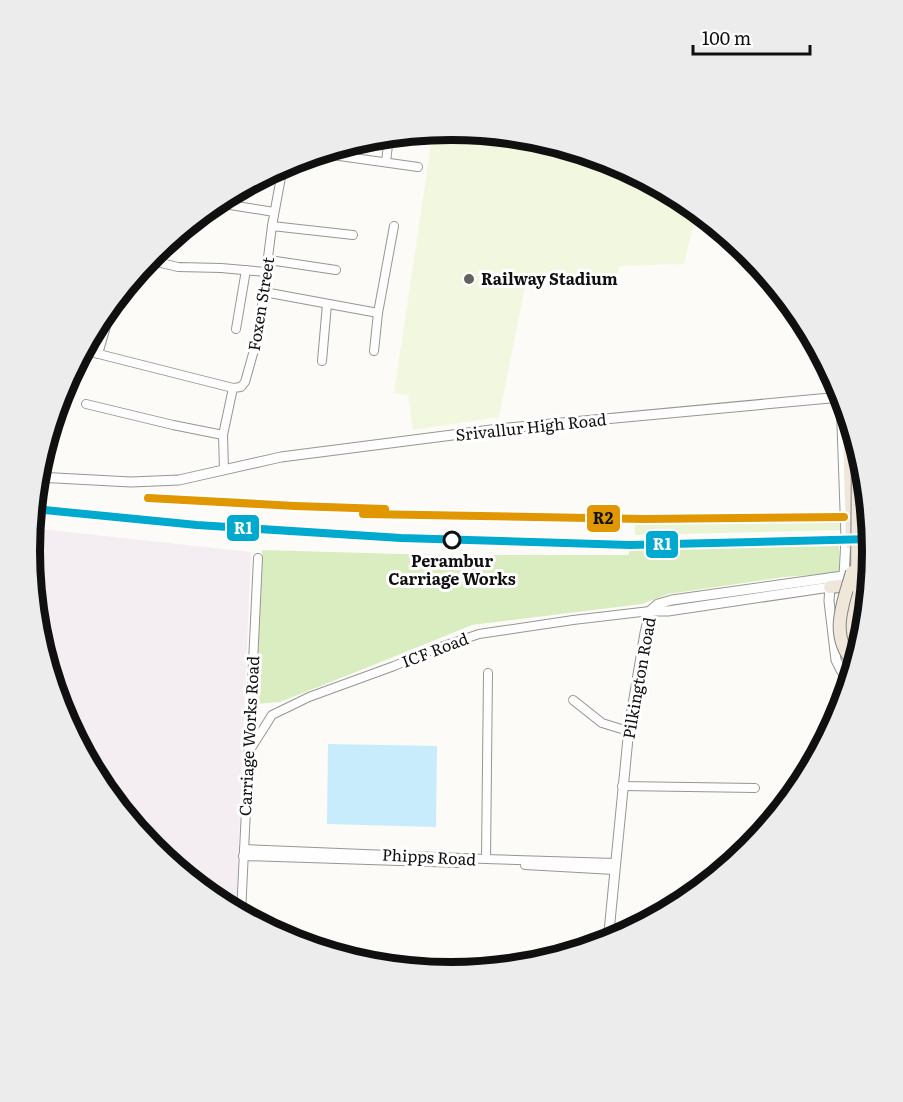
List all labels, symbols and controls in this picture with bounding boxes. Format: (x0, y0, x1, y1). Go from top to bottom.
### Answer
scale bar (693, 18, 810, 56)
text: 100 m (702, 24, 751, 51)
street label: Foxen Street (241, 255, 279, 353)
place label: Railway Stadium (481, 266, 618, 290)
marker: Railway Stadium (462, 272, 476, 286)
street label: Srivallur High Road (454, 406, 608, 446)
line badge: R2 (586, 504, 621, 533)
text: R2 (593, 505, 614, 529)
line badge: R1 (226, 514, 260, 542)
text: R1 (234, 515, 253, 539)
line badge: R1 (645, 530, 679, 559)
marker: Perambur Carriage Works (443, 531, 461, 549)
text: R1 (653, 531, 672, 555)
place label: Perambur Carriage Works (388, 548, 516, 590)
street label: Pilkington Road (616, 615, 661, 741)
street label: ICF Road (398, 625, 472, 673)
street label: Carriage Works Road (232, 655, 264, 817)
street label: Phipps Road (381, 842, 477, 870)

